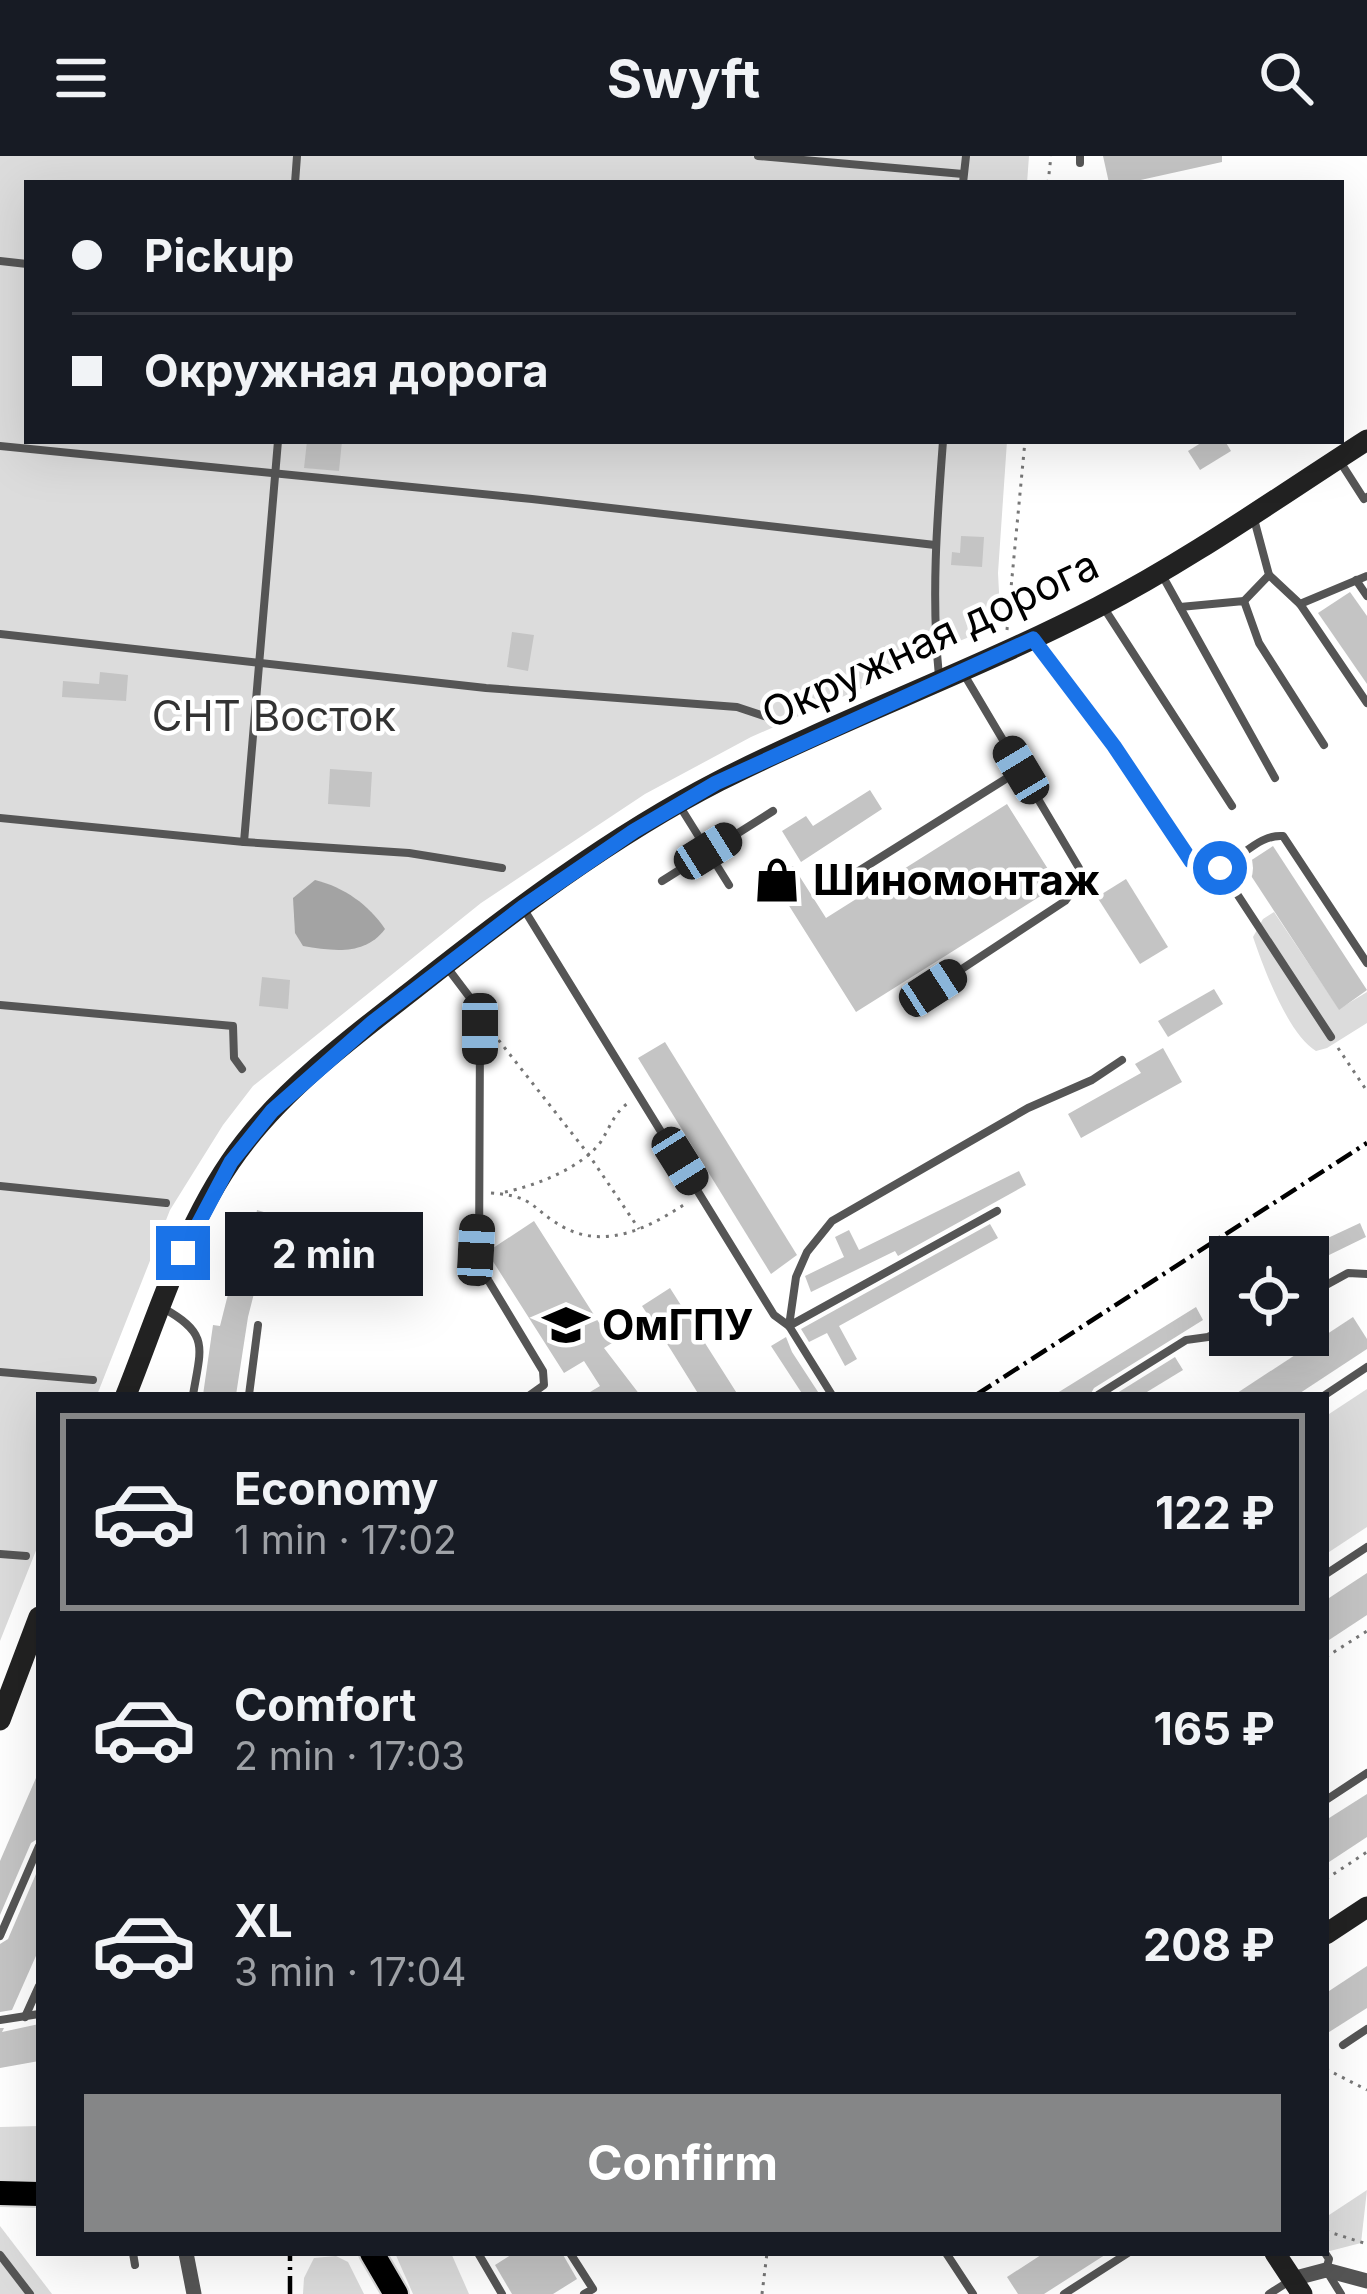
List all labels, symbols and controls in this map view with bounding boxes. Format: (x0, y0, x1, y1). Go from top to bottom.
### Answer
icon: menu (48, 45, 114, 111)
icon: search (1253, 45, 1319, 111)
text: Swyft (607, 46, 760, 111)
text: Pickup (144, 228, 294, 283)
text: Окружная дорога (144, 343, 549, 398)
street label: Окружная дорога (753, 538, 1106, 739)
park label: СНТ Восток (152, 690, 396, 741)
car (987, 730, 1055, 810)
car (668, 817, 748, 885)
route start (1193, 841, 1247, 895)
place label: Шиномонтаж (813, 854, 1100, 905)
shop icon: Шиномонтаж (752, 855, 802, 905)
car (893, 953, 973, 1023)
car (462, 993, 498, 1065)
car (646, 1121, 714, 1201)
callout: 2 min (225, 1211, 423, 1295)
car (456, 1213, 496, 1287)
route end (156, 1226, 210, 1280)
text: 2 min (272, 1230, 376, 1277)
map controls (1209, 1236, 1329, 1356)
button: locate (1209, 1236, 1329, 1356)
place label: ОмГПУ (602, 1299, 753, 1350)
school or university icon: ОмГПУ (541, 1300, 591, 1350)
icon: car (90, 1458, 198, 1566)
text: Economy (234, 1461, 438, 1516)
text: 122 ₽ (1155, 1485, 1275, 1540)
text: 1 min · 17:02 (234, 1516, 457, 1563)
icon: car (90, 1674, 198, 1782)
text: Comfort (234, 1677, 416, 1732)
text: 165 ₽ (1154, 1701, 1275, 1756)
text: 2 min · 17:03 (234, 1732, 465, 1779)
icon: car (90, 1890, 198, 1998)
text: XL (234, 1893, 293, 1948)
text: 208 ₽ (1143, 1917, 1275, 1972)
text: 3 min · 17:04 (234, 1948, 467, 1995)
button: Confirm (84, 2094, 1281, 2232)

